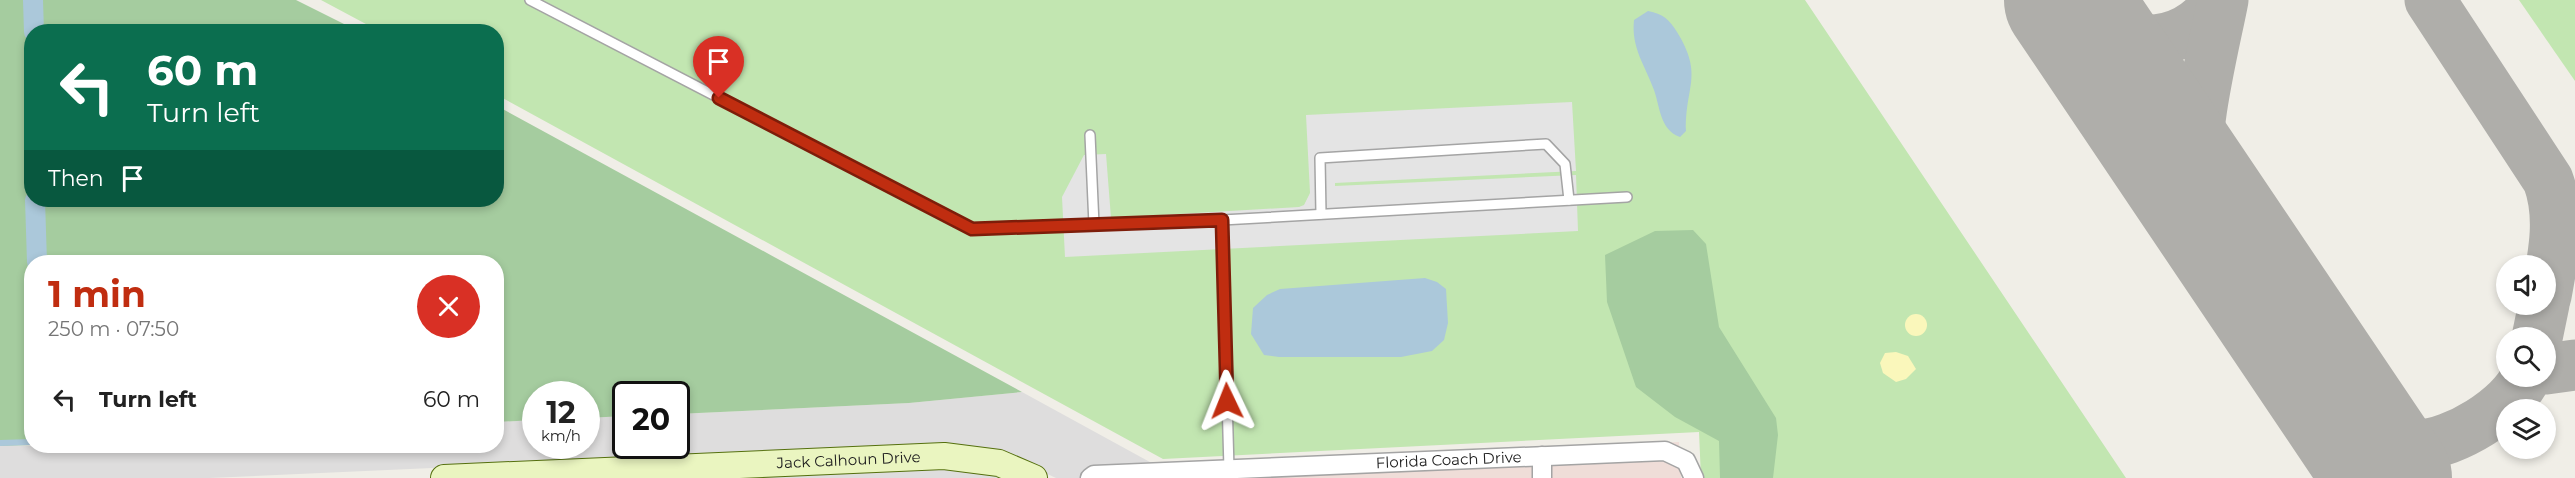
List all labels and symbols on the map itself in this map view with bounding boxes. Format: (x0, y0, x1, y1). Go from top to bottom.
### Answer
pin (693, 36, 744, 98)
position arrow (1195, 369, 1259, 433)
speed limit sign: 20 (612, 381, 690, 459)
street label: Jack Calhoun Drive (775, 447, 921, 472)
street label: Florida Coach Drive (1375, 447, 1522, 472)

